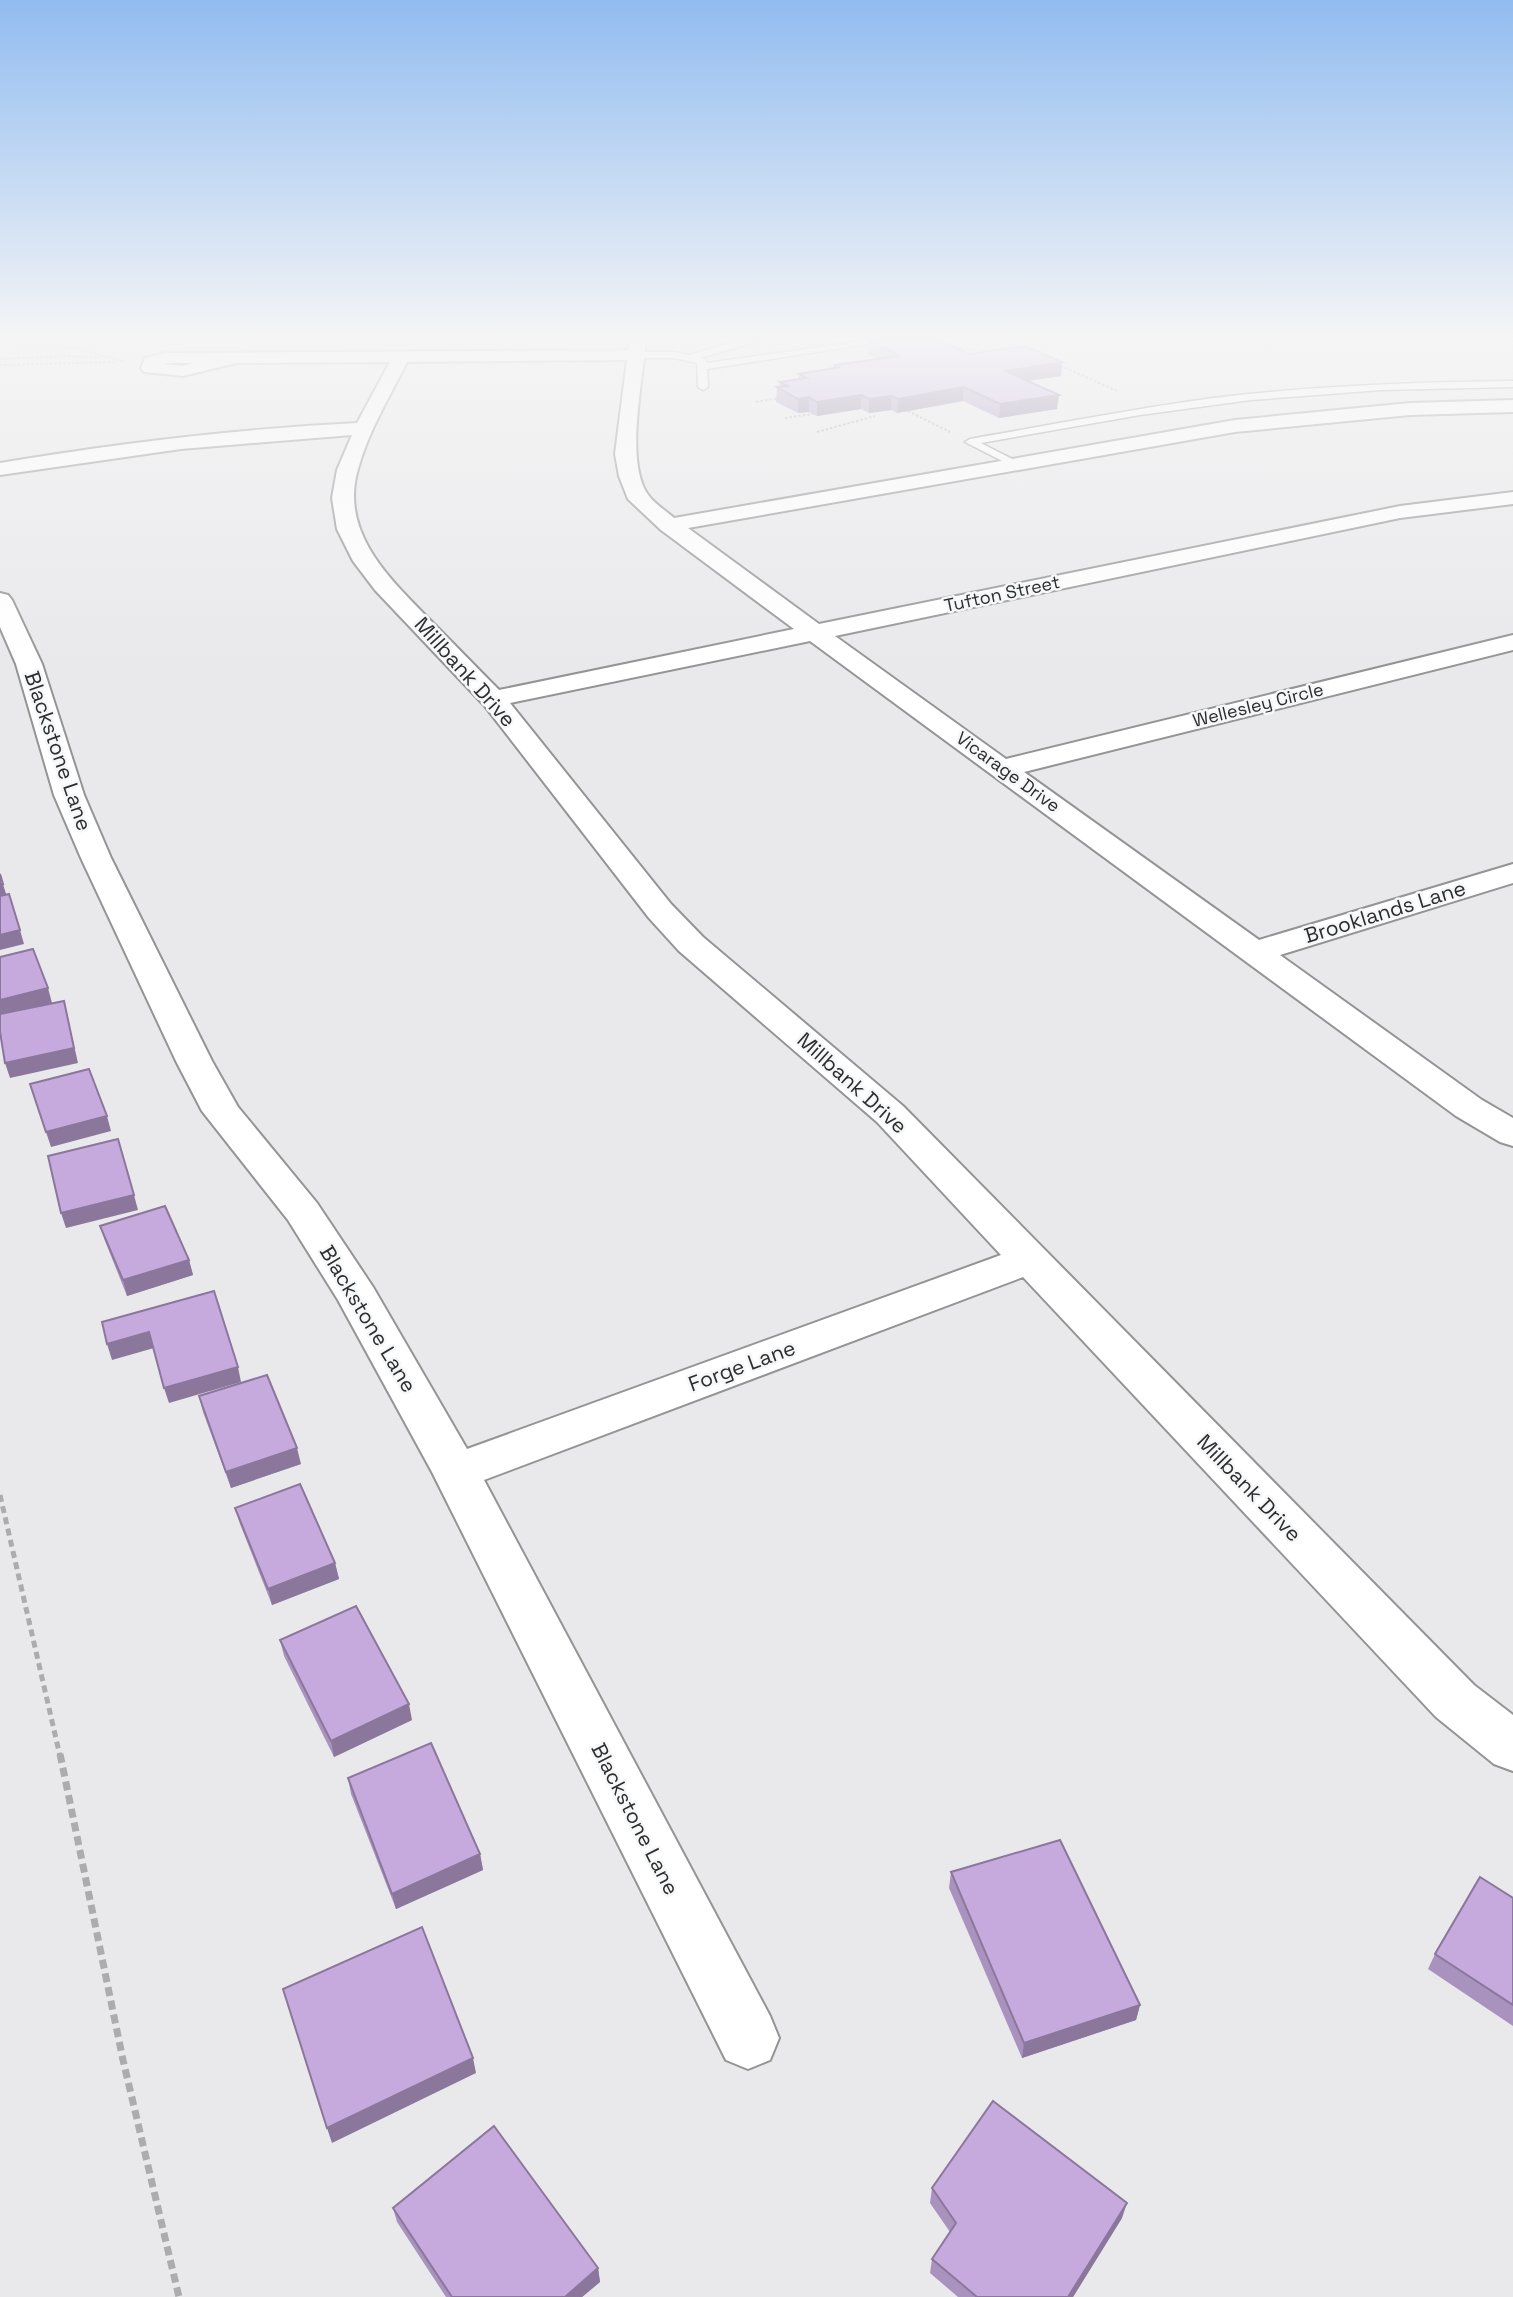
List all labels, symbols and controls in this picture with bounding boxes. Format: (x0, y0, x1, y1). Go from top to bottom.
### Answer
street label: Tufton Street (942, 570, 1062, 617)
street label: Millbank Drive (409, 611, 522, 732)
street label: Blackstone Lane (19, 667, 98, 834)
street label: Wellesley Circle (1190, 677, 1326, 732)
street label: Vicarage Drive (952, 726, 1065, 817)
street label: Brooklands Lane (1301, 874, 1469, 949)
street label: Millbank Drive (792, 1026, 913, 1139)
street label: Blackstone Lane (314, 1240, 423, 1397)
street label: Forge Lane (685, 1334, 799, 1397)
street label: Millbank Drive (1191, 1428, 1307, 1547)
street label: Blackstone Lane (585, 1738, 685, 1899)

